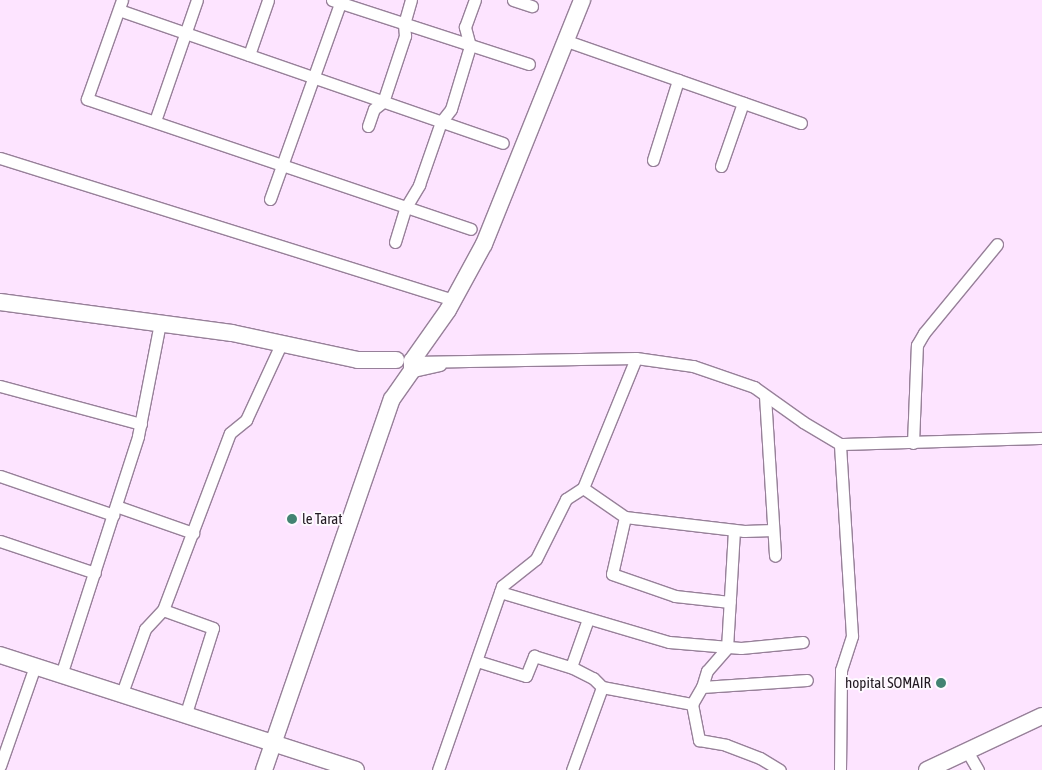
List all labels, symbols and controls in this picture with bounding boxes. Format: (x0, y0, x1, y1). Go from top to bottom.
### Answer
place label: le Tarat (302, 510, 343, 528)
marker: le Tarat (286, 513, 298, 525)
place label: hopital SOMAIR (845, 674, 931, 692)
marker: hopital SOMAIR (935, 677, 947, 689)

